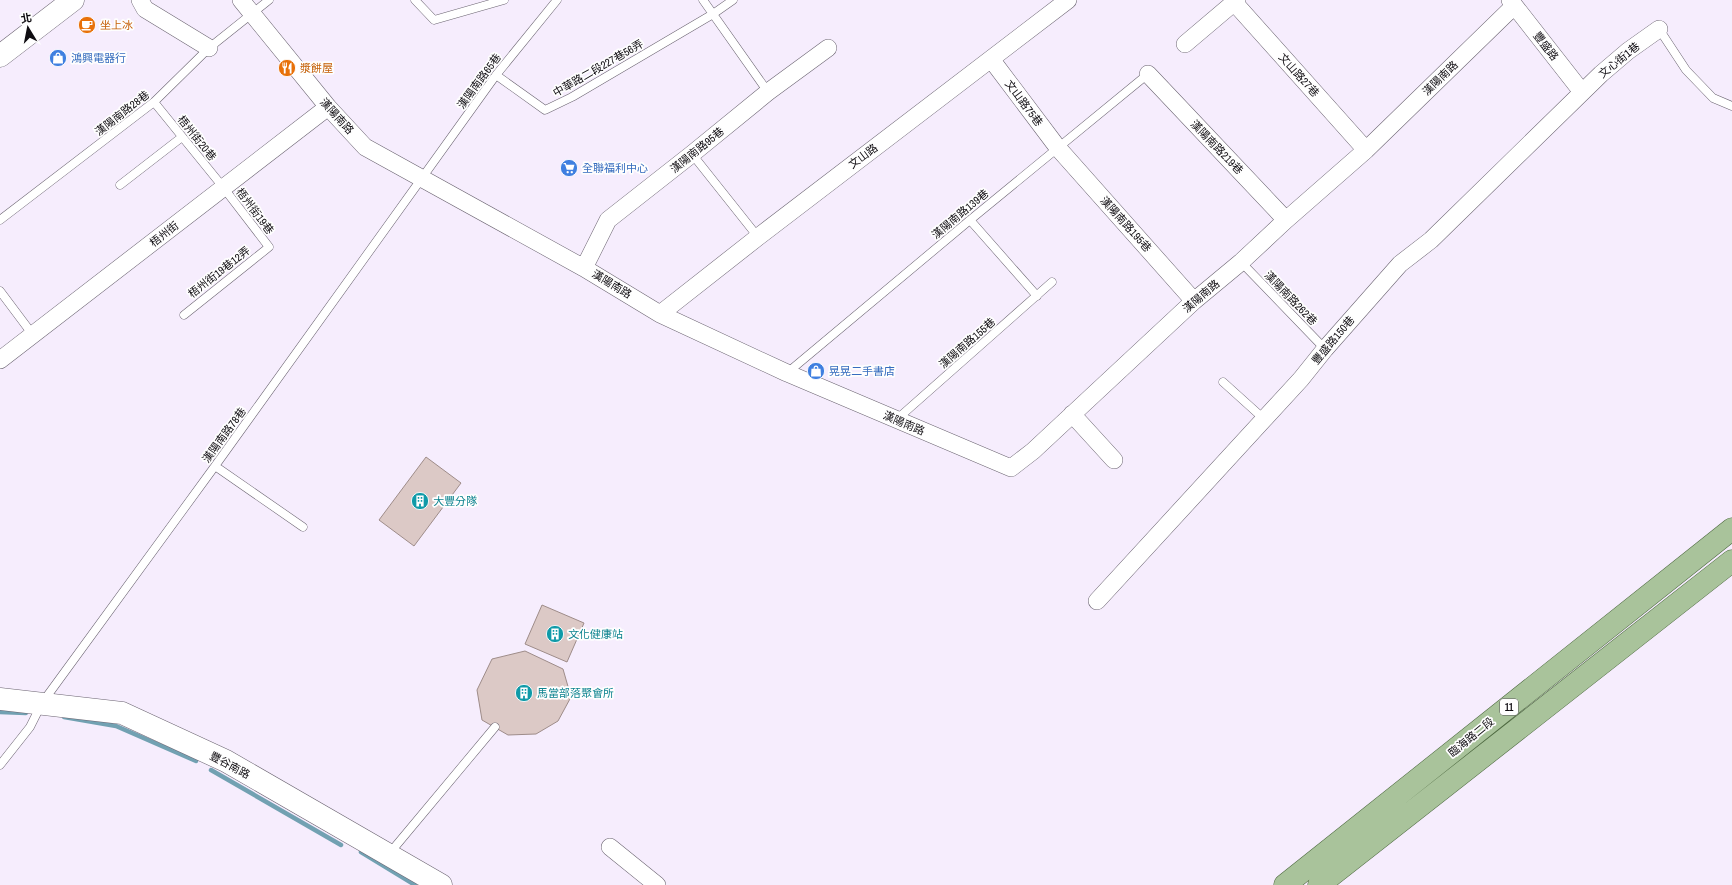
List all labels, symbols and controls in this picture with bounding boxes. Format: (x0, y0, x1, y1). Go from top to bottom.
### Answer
north arrow (8, 8, 48, 48)
text: 北 (20, 10, 33, 26)
cafe icon: 坐上冰 (77, 15, 97, 35)
place label: 坐上冰 (100, 18, 133, 32)
street label: 豐盛路 (1530, 29, 1562, 63)
street label: 中華路二段227巷56弄 (550, 36, 646, 100)
street label: 文心街1巷 (1596, 39, 1642, 81)
shop icon: 鴻興電器行 (48, 48, 68, 68)
street label: 文山路27巷 (1276, 50, 1322, 100)
place label: 鴻興電器行 (71, 51, 126, 65)
street label: 漢陽南路65巷 (454, 51, 504, 111)
restaurant icon: 漿餅屋 (277, 58, 297, 78)
street label: 漢陽南路 (1419, 58, 1461, 98)
place label: 漿餅屋 (300, 61, 333, 75)
street label: 文山路75巷 (1002, 77, 1046, 129)
street label: 漢陽南路28巷 (92, 87, 152, 139)
street label: 漢陽南路 (317, 95, 357, 137)
street label: 梧州街20巷 (175, 113, 219, 163)
street label: 漢陽南路219巷 (1188, 117, 1246, 177)
street label: 漢陽南路95巷 (667, 124, 727, 176)
street label: 文山路 (846, 140, 880, 172)
supermarket icon: 全聯福利中心 (559, 158, 579, 178)
place label: 全聯福利中心 (582, 161, 648, 175)
street label: 梧州街19巷 (233, 185, 277, 237)
street label: 漢陽南路139巷 (929, 186, 991, 242)
street label: 漢陽南路195巷 (1097, 193, 1155, 255)
street label: 梧州街 (147, 218, 181, 250)
street label: 梧州街19巷12弄 (185, 243, 253, 301)
street label: 漢陽南路 (590, 267, 634, 301)
street label: 漢陽南路262巷 (1262, 268, 1320, 328)
street label: 漢陽南路 (1180, 276, 1222, 316)
street label: 豐盛路150巷 (1309, 313, 1357, 367)
street label: 漢陽南路155巷 (936, 315, 998, 371)
shop icon: 晃晃二手書店 (806, 361, 826, 381)
place label: 晃晃二手書店 (829, 364, 895, 378)
street label: 漢陽南路78巷 (199, 405, 249, 465)
street label: 漢陽南路 (881, 408, 927, 438)
building icon: 大豐分隊 (410, 491, 430, 511)
place label: 大豐分隊 (433, 494, 477, 508)
building icon: 文化健康站 (545, 624, 565, 644)
place label: 文化健康站 (568, 627, 623, 641)
building icon: 馬當部落聚會所 (514, 683, 534, 703)
place label: 馬當部落聚會所 (537, 686, 614, 700)
road number: 11 (1500, 699, 1518, 715)
street label: 臨海路二段 (1445, 714, 1497, 760)
street label: 豐谷南路 (207, 748, 253, 782)

